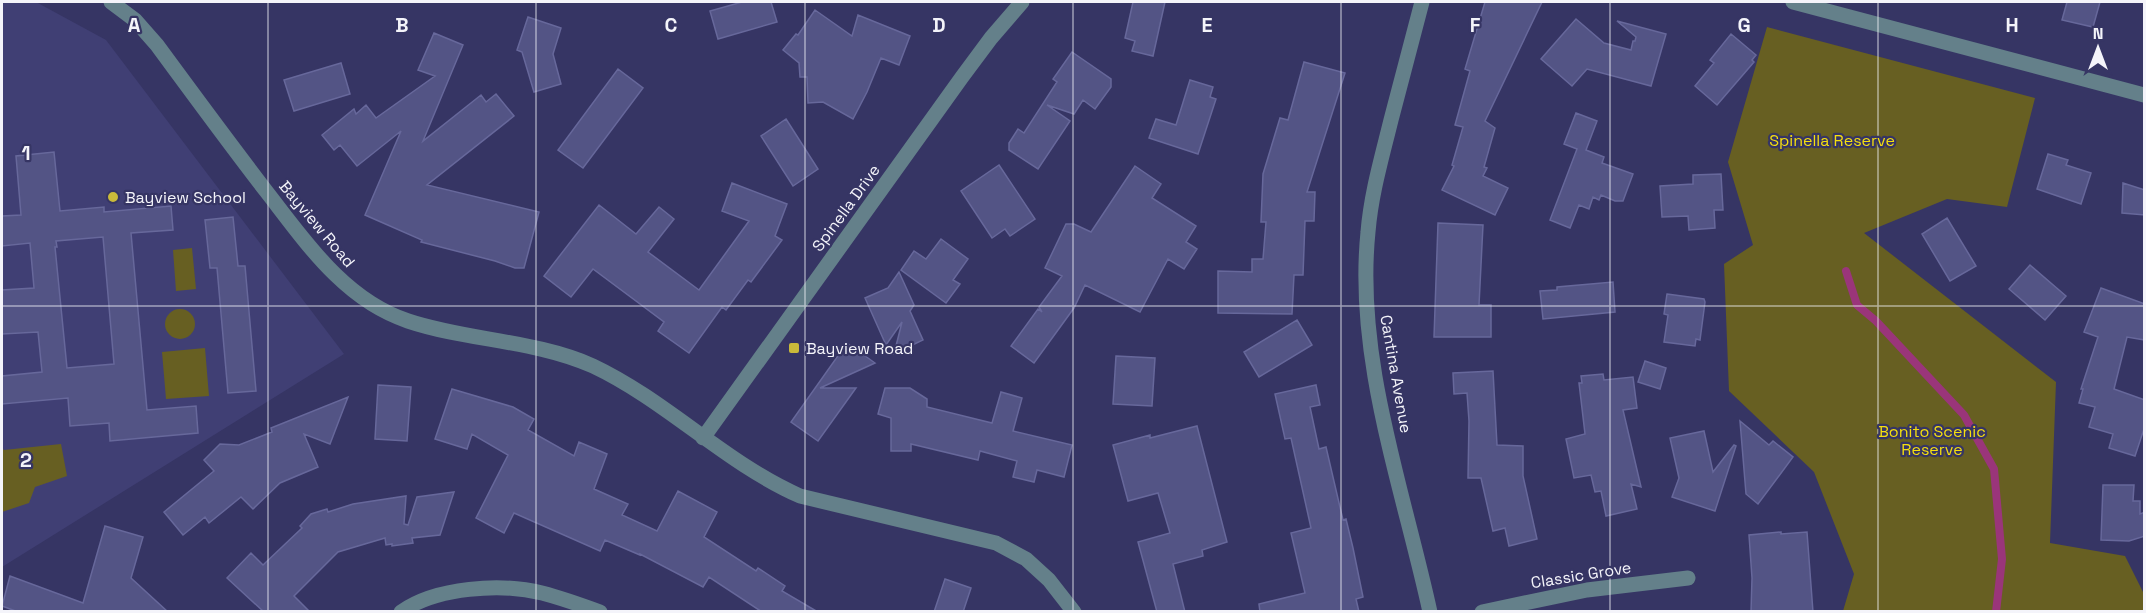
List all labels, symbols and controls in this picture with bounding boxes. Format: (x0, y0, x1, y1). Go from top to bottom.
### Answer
text: A (128, 12, 141, 38)
text: B (395, 12, 409, 38)
text: C (665, 12, 678, 38)
text: D (932, 12, 946, 38)
text: E (1201, 12, 1213, 38)
text: F (1470, 12, 1481, 38)
text: G (1737, 12, 1751, 38)
text: H (2005, 12, 2019, 38)
north arrow (2068, 18, 2128, 78)
text: N (2093, 23, 2103, 44)
park label: Spinella Reserve (1769, 130, 1895, 151)
text: 1 (21, 140, 31, 166)
street label: Spinella Drive (807, 160, 885, 256)
street label: Bayview Road (274, 176, 360, 272)
place label: Bayview School (125, 187, 246, 208)
marker: Bayview School (106, 190, 120, 204)
street label: Cantina Avenue (1375, 313, 1417, 435)
place label: Bayview Road (806, 338, 913, 359)
marker: Bayview Road (787, 341, 801, 355)
park label: Bonito Scenic Reserve (1878, 421, 1986, 460)
text: 2 (20, 447, 32, 473)
street label: Classic Grove (1529, 557, 1633, 593)

